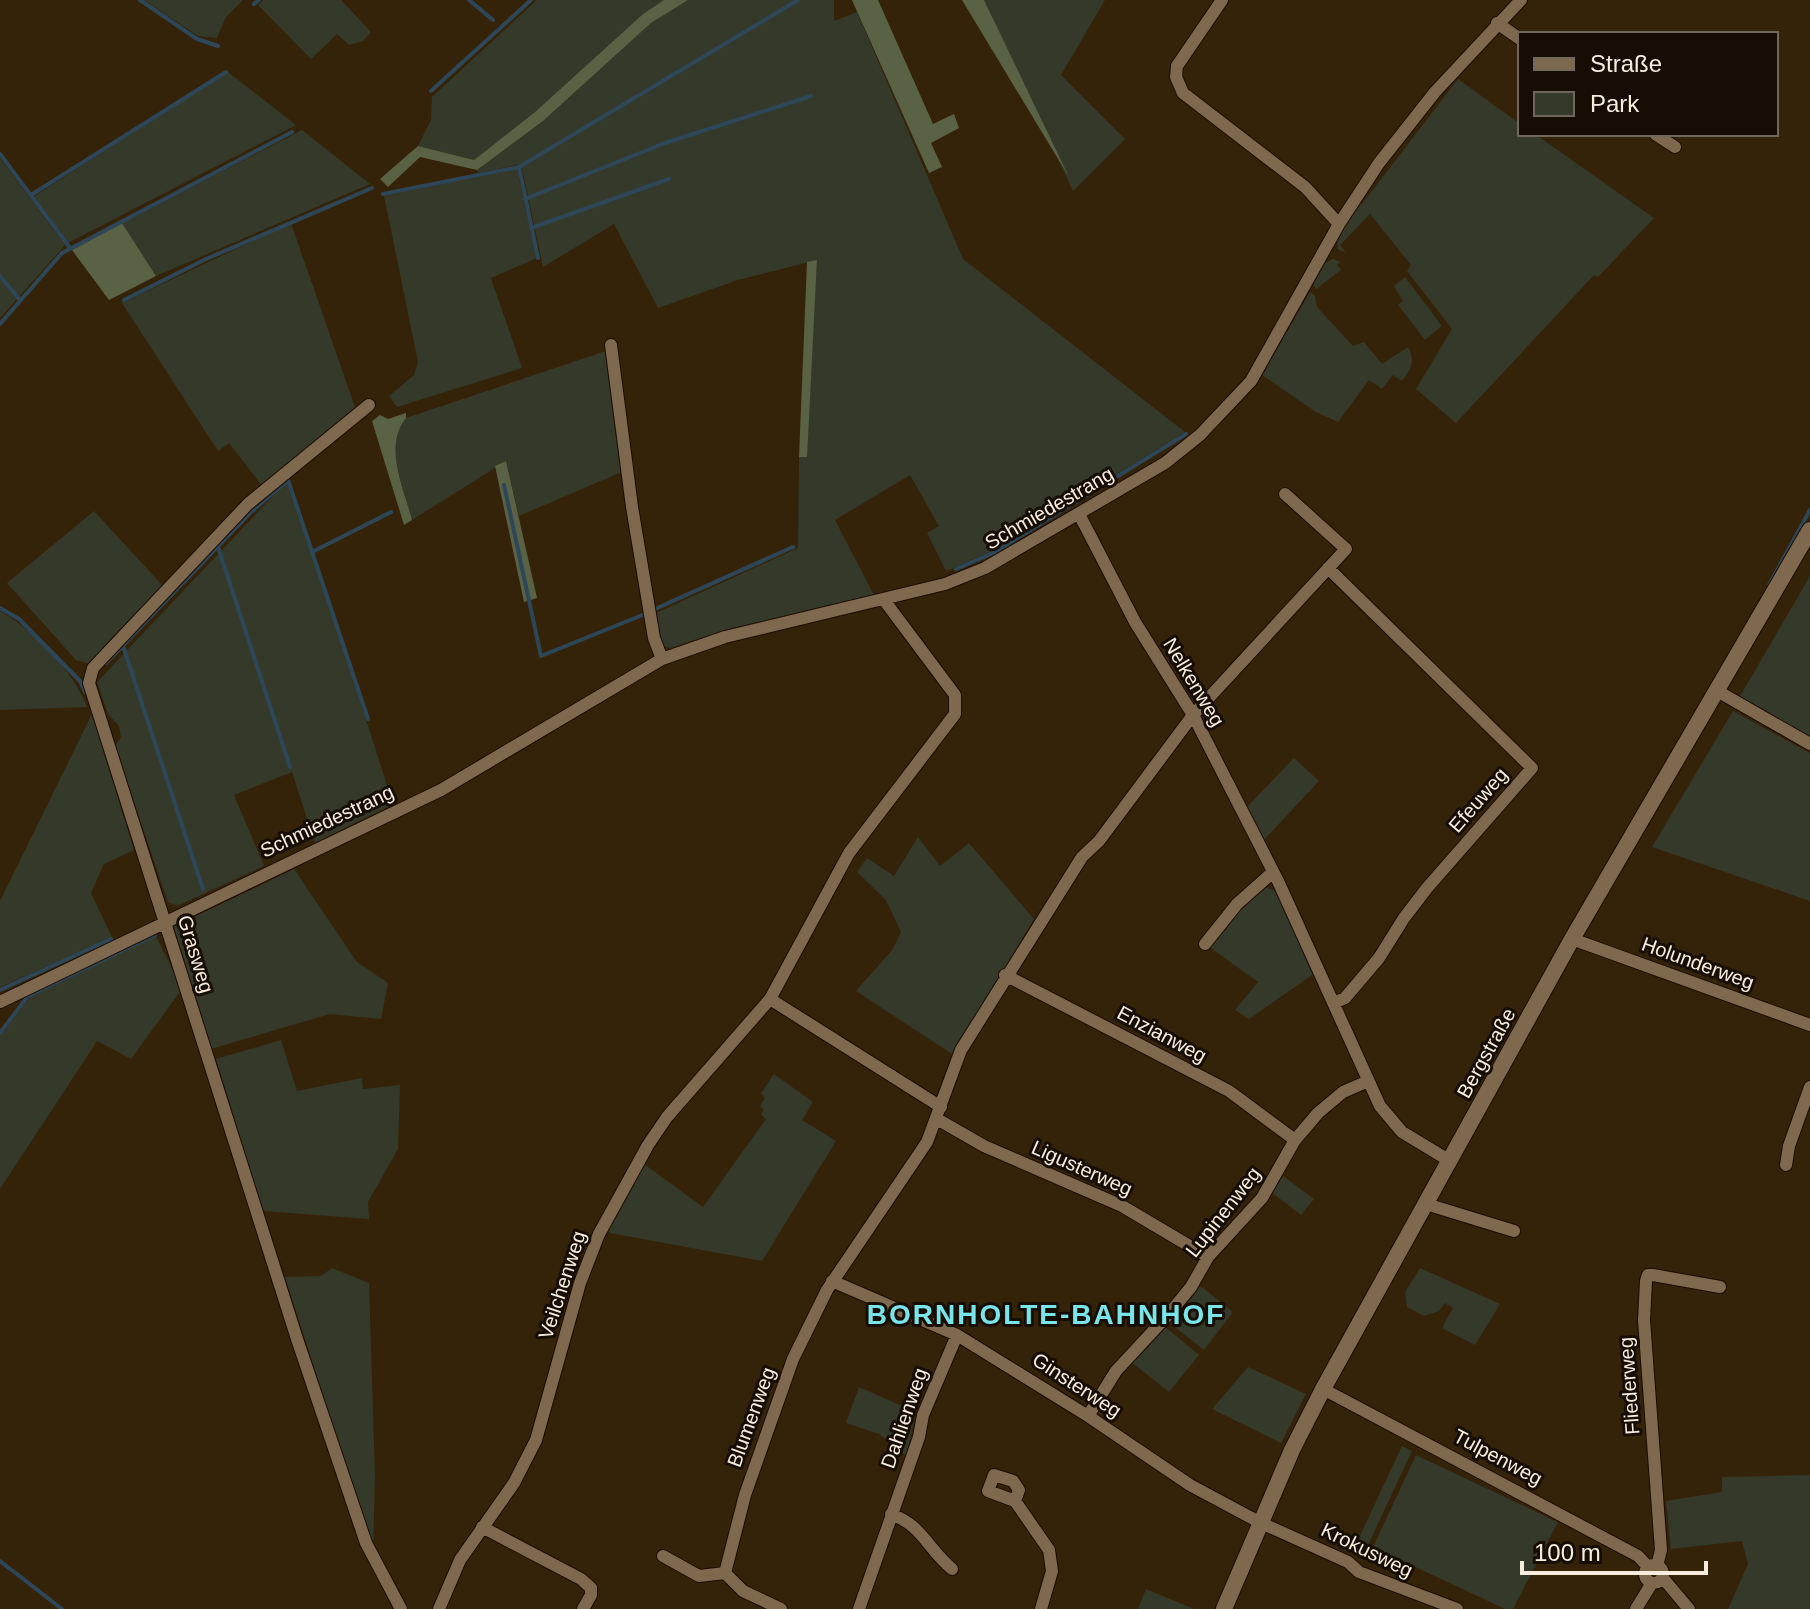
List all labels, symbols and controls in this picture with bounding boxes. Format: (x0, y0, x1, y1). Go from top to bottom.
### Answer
legend (1518, 32, 1778, 136)
text: Straße (1590, 50, 1662, 77)
text: Park (1590, 90, 1640, 117)
street label: Schmiedestrang (981, 462, 1117, 554)
street label: Nelkenweg (1159, 634, 1229, 730)
street label: Efeuweg (1444, 763, 1512, 837)
street label: Schmiedestrang (257, 780, 397, 862)
street label: Grasweg (174, 913, 218, 995)
street label: Holunderweg (1639, 933, 1757, 993)
street label: Enzianweg (1114, 1001, 1210, 1067)
street label: Bergstraße (1452, 1004, 1520, 1102)
street label: Ligusterweg (1028, 1136, 1136, 1200)
street label: Lupinenweg (1181, 1163, 1265, 1261)
street label: Veilchenweg (534, 1228, 590, 1342)
district label: BORNHOLTE-BAHNHOF (867, 1299, 1225, 1330)
street label: Fliederweg (1615, 1336, 1643, 1436)
street label: Ginsterweg (1029, 1348, 1125, 1422)
street label: Blumenweg (723, 1364, 779, 1470)
street label: Dahlienweg (877, 1365, 931, 1471)
street label: Tulpenweg (1450, 1424, 1546, 1490)
street label: Krokusweg (1318, 1518, 1416, 1582)
scale bar (1522, 1525, 1706, 1575)
text: 100 m (1534, 1539, 1601, 1566)

